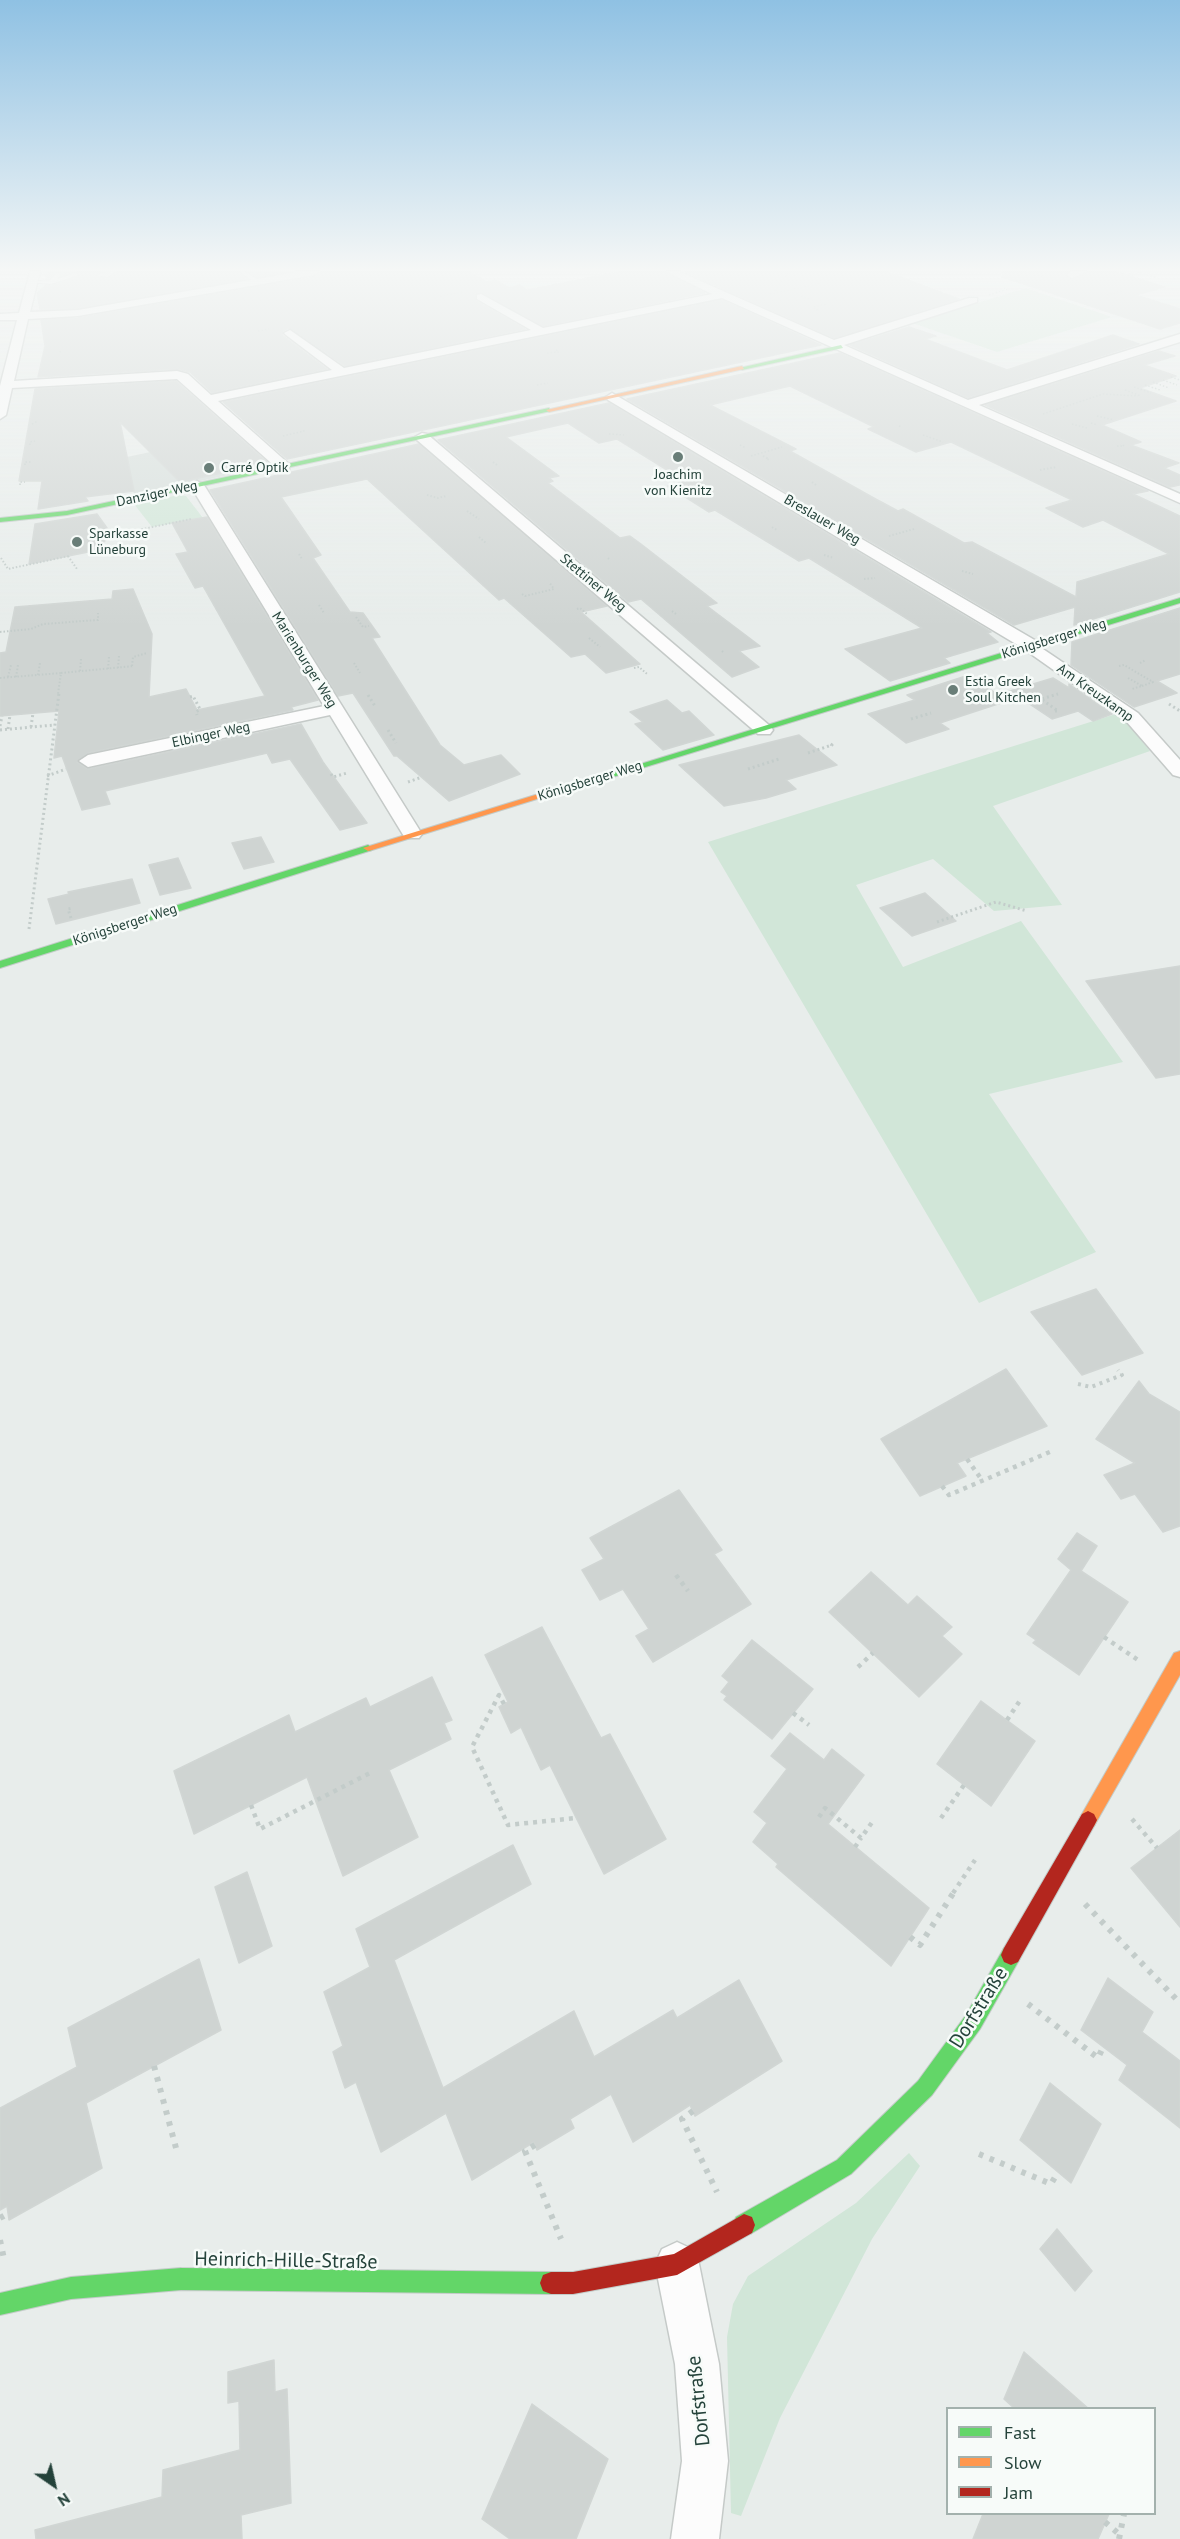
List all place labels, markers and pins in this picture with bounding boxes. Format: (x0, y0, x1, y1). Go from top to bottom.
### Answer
marker: Joachim von Kienitz (671, 450, 685, 464)
place label: Carré Optik (221, 460, 288, 476)
marker: Carré Optik (202, 461, 216, 475)
place label: Joachim von Kienitz (644, 467, 712, 500)
place label: Sparkasse Lüneburg (89, 526, 148, 558)
marker: Sparkasse Lüneburg (70, 535, 84, 549)
place label: Estia Greek Soul Kitchen (965, 674, 1041, 706)
marker: Estia Greek Soul Kitchen (946, 683, 960, 697)

